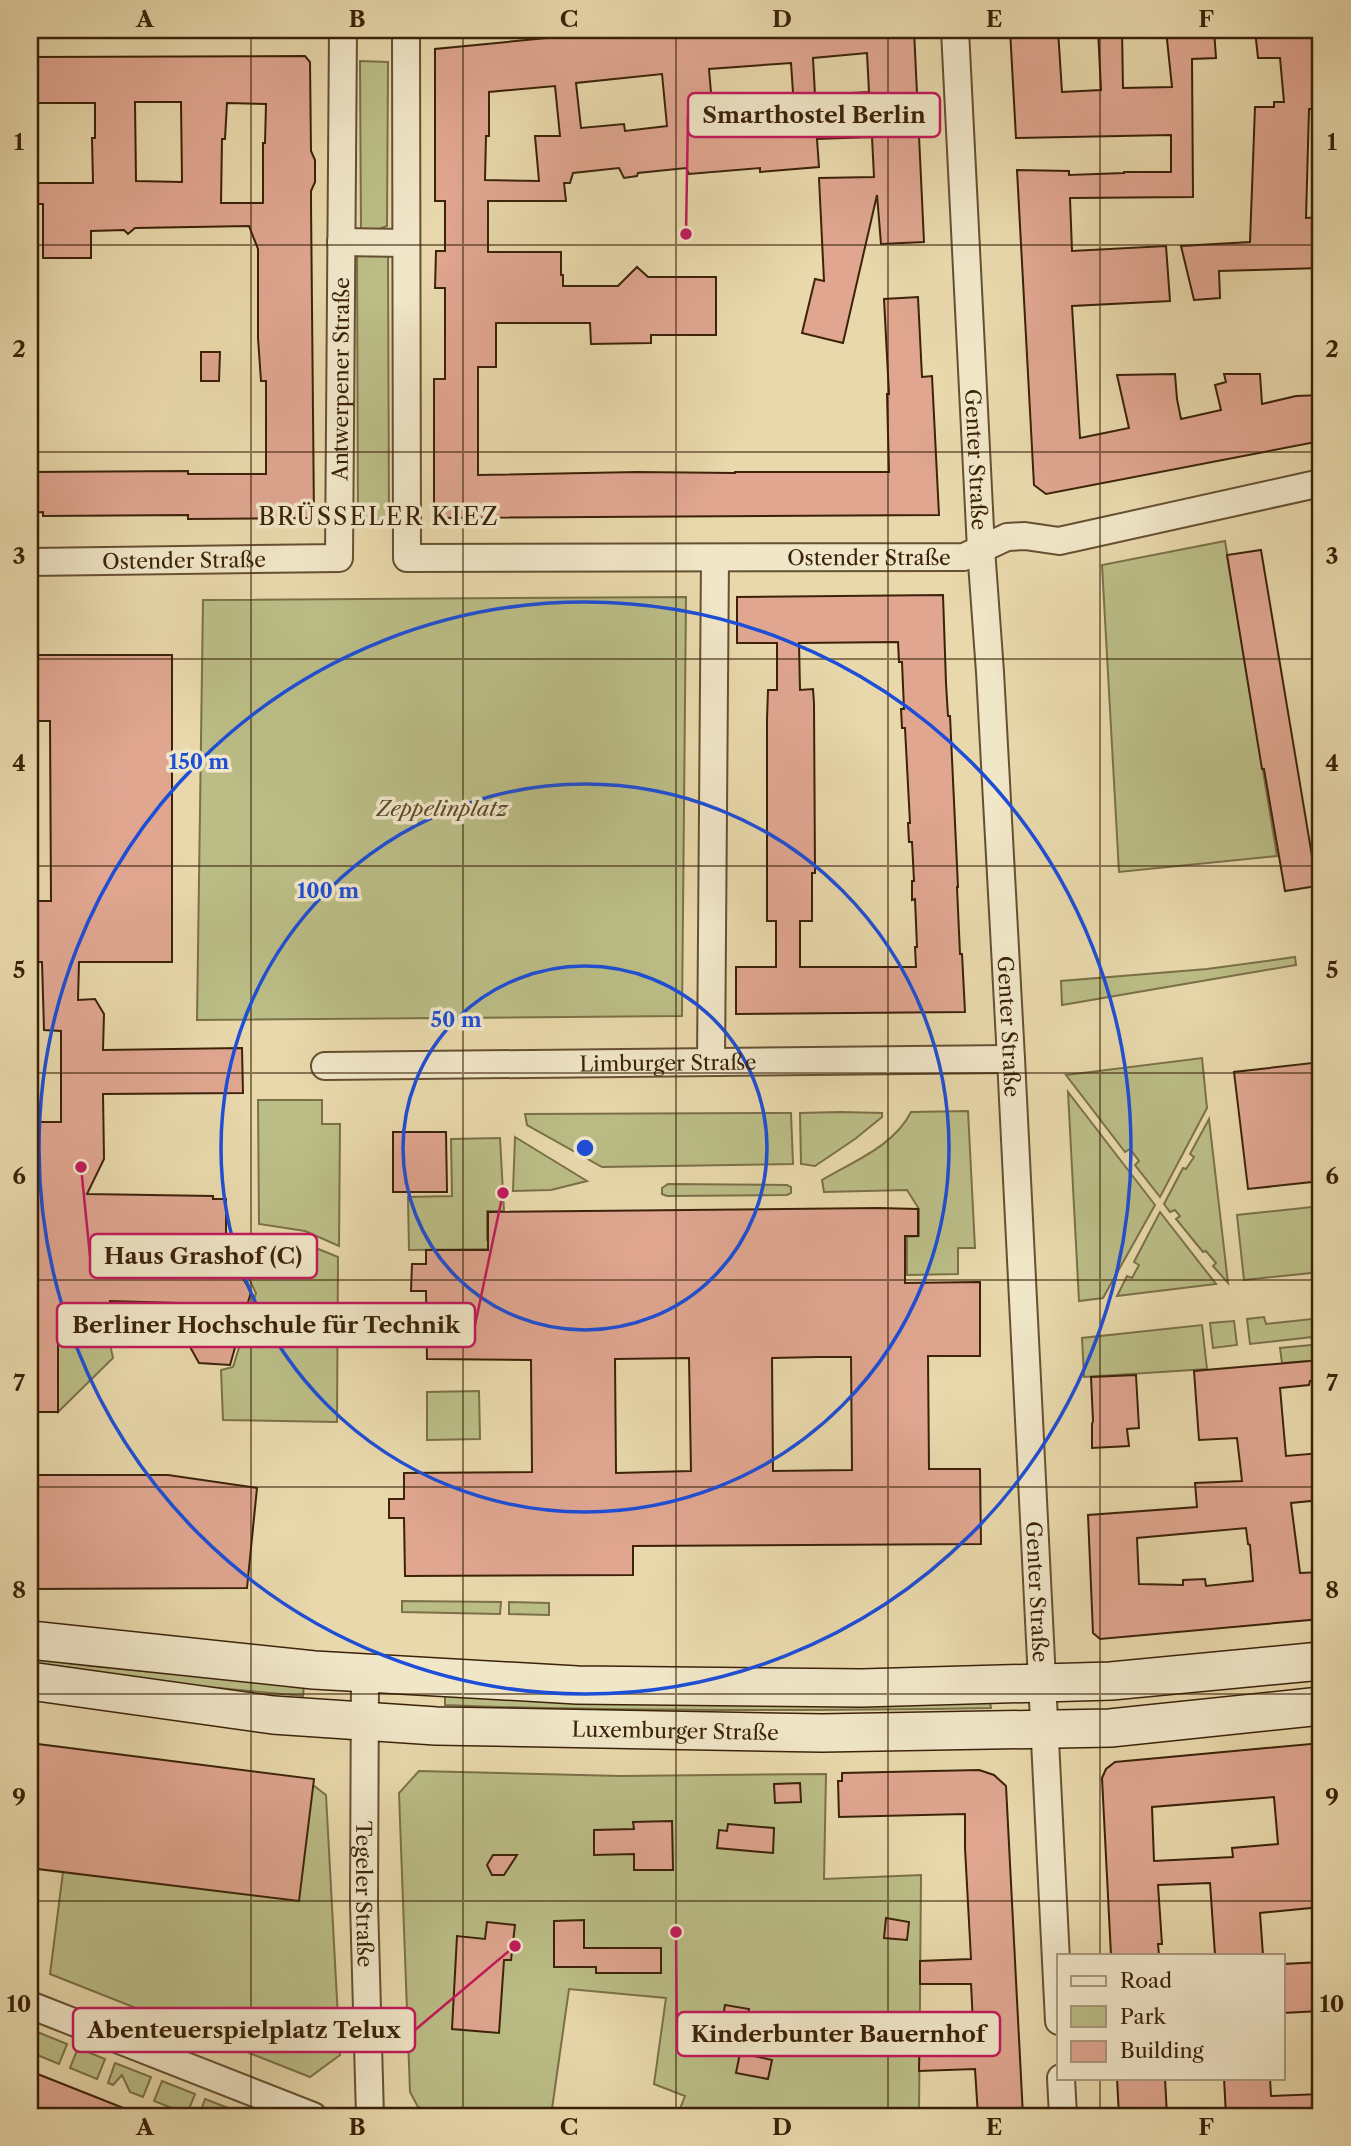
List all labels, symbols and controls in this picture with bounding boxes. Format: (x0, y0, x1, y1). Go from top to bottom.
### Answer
text: A (135, 5, 155, 33)
text: B (348, 5, 366, 33)
text: C (560, 5, 578, 33)
text: D (772, 5, 792, 33)
text: E (986, 5, 1002, 33)
text: F (1198, 5, 1214, 33)
callout: Smarthostel Berlin (688, 93, 940, 137)
text: Smarthostel Berlin (702, 101, 926, 129)
text: 1 (14, 128, 25, 156)
text: 1 (1327, 128, 1338, 156)
street label: Antwerpener Straße (327, 277, 354, 482)
text: 2 (12, 335, 26, 363)
text: 2 (1325, 335, 1339, 363)
street label: Genter Straße (960, 388, 993, 531)
district label: BRÜSSELER KIEZ (258, 502, 500, 531)
text: 3 (13, 542, 26, 570)
text: 3 (1326, 542, 1339, 570)
street label: Ostender Straße (787, 545, 951, 570)
street label: Ostender Straße (102, 546, 266, 574)
text: 4 (12, 749, 26, 777)
text: 150 m (169, 749, 229, 774)
text: 4 (1325, 749, 1339, 777)
park label: Zeppelinplatz (375, 796, 510, 821)
text: 100 m (297, 878, 359, 903)
street label: Genter Straße (993, 955, 1025, 1098)
text: 5 (13, 956, 25, 984)
text: 5 (1326, 956, 1338, 984)
text: 50 m (430, 1007, 482, 1032)
street label: Limburger Straße (579, 1049, 757, 1076)
centre of rings (573, 1136, 597, 1160)
text: 6 (12, 1162, 26, 1190)
text: 6 (1325, 1162, 1339, 1190)
callout: Haus Grashof (C) (90, 1234, 317, 1278)
text: Haus Grashof (C) (104, 1242, 302, 1270)
callout: Berliner Hochschule für Technik (57, 1303, 475, 1347)
text: Berliner Hochschule für Technik (72, 1311, 461, 1339)
text: 7 (13, 1369, 25, 1397)
text: 7 (1326, 1369, 1338, 1397)
street label: Genter Straße (1022, 1521, 1054, 1663)
text: 8 (12, 1576, 26, 1604)
text: 8 (1325, 1576, 1339, 1604)
street label: Luxemburger Straße (571, 1716, 779, 1745)
text: 9 (12, 1783, 26, 1811)
text: 9 (1325, 1783, 1339, 1811)
street label: Tegeler Straße (351, 1821, 378, 1968)
legend (1057, 1954, 1284, 2080)
text: Road (1120, 1968, 1172, 1993)
text: 10 (7, 1990, 31, 2018)
text: 10 (1320, 1990, 1344, 2018)
text: Park (1120, 2004, 1166, 2029)
callout: Abenteuerspielplatz Telux (73, 2008, 415, 2052)
callout: Kinderbunter Bauernhof (677, 2012, 1000, 2056)
text: Abenteuerspielplatz Telux (86, 2016, 402, 2044)
text: Kinderbunter Bauernhof (691, 2020, 989, 2048)
text: Building (1120, 2038, 1205, 2063)
text: A (135, 2113, 155, 2141)
text: B (348, 2113, 366, 2141)
text: C (560, 2113, 578, 2141)
text: D (772, 2113, 792, 2141)
text: E (986, 2113, 1002, 2141)
text: F (1198, 2113, 1214, 2141)

